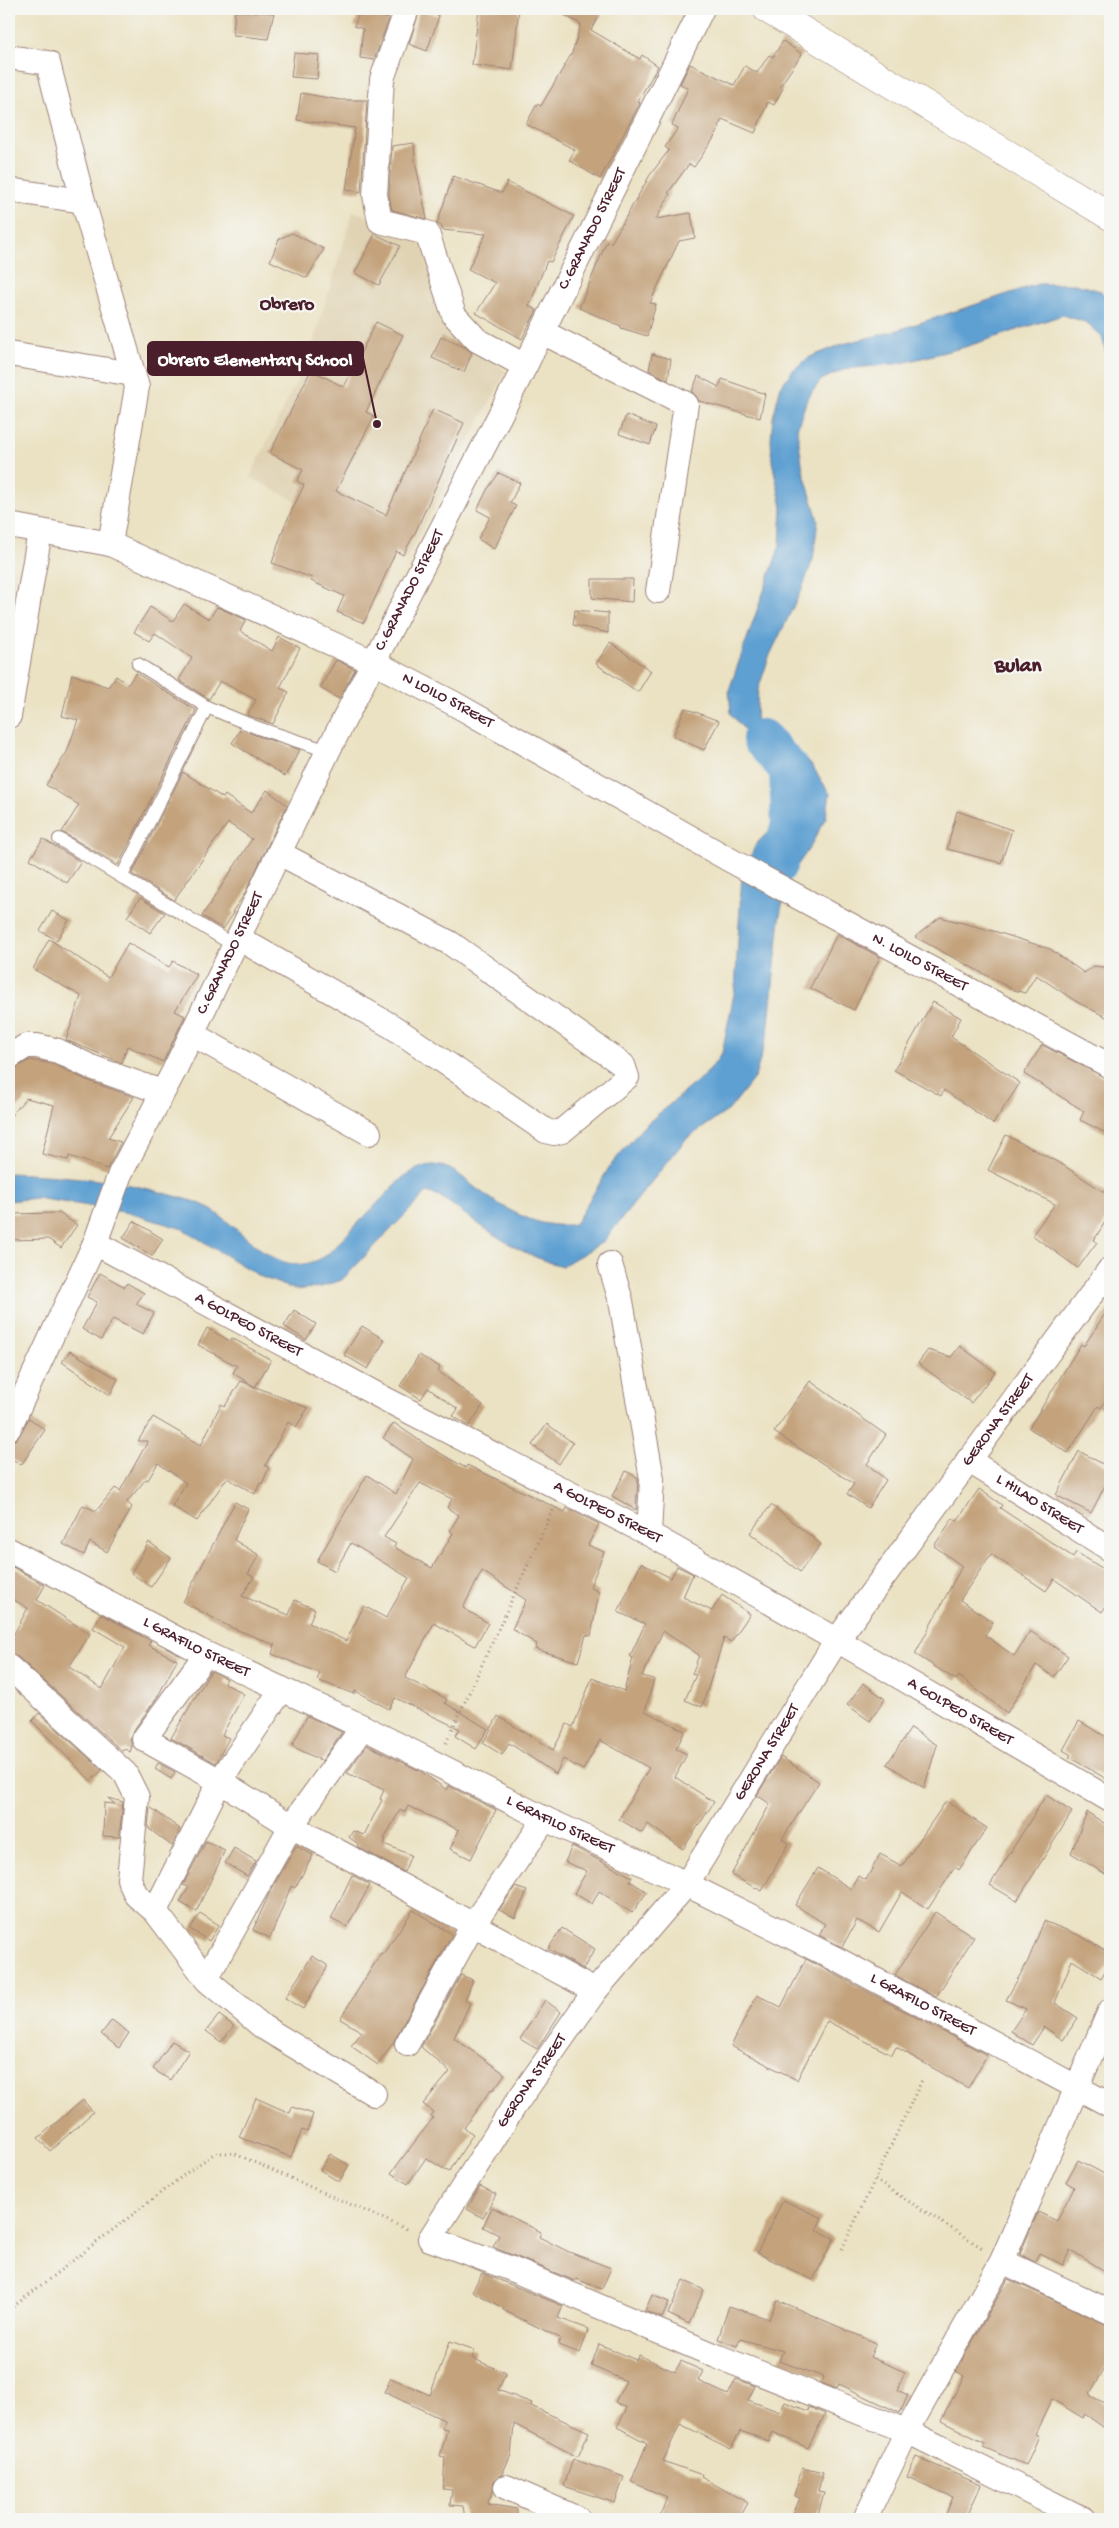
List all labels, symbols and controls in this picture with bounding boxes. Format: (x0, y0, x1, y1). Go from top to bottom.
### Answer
street label: C.GRANADO STREET (555, 164, 631, 293)
district label: Obrero (260, 294, 314, 317)
callout: Obrero Elementary School (148, 342, 363, 375)
text: Obrero Elementary School (158, 351, 352, 372)
street label: C.GRANADO STREET (371, 526, 449, 654)
district label: Bulan (994, 655, 1042, 680)
street label: N LOILO STREET (398, 669, 497, 734)
street label: C.GRANADO STREET (193, 889, 268, 1018)
street label: N. LOILO STREET (868, 929, 971, 997)
street label: A GOLPEO STREET (191, 1289, 306, 1362)
street label: GERONA STREET (958, 1370, 1039, 1470)
street label: L HILAO STREET (992, 1470, 1087, 1540)
street label: A GOLPEO STREET (550, 1477, 666, 1549)
street label: L GRAFILO STREET (139, 1613, 253, 1683)
street label: A GOLPEO STREET (904, 1674, 1017, 1751)
street label: GERONA STREET (731, 1700, 805, 1805)
street label: L GRAFILO STREET (503, 1791, 618, 1859)
street label: L GRAFILO STREET (867, 1969, 980, 2041)
street label: GERONA STREET (493, 2030, 572, 2132)

